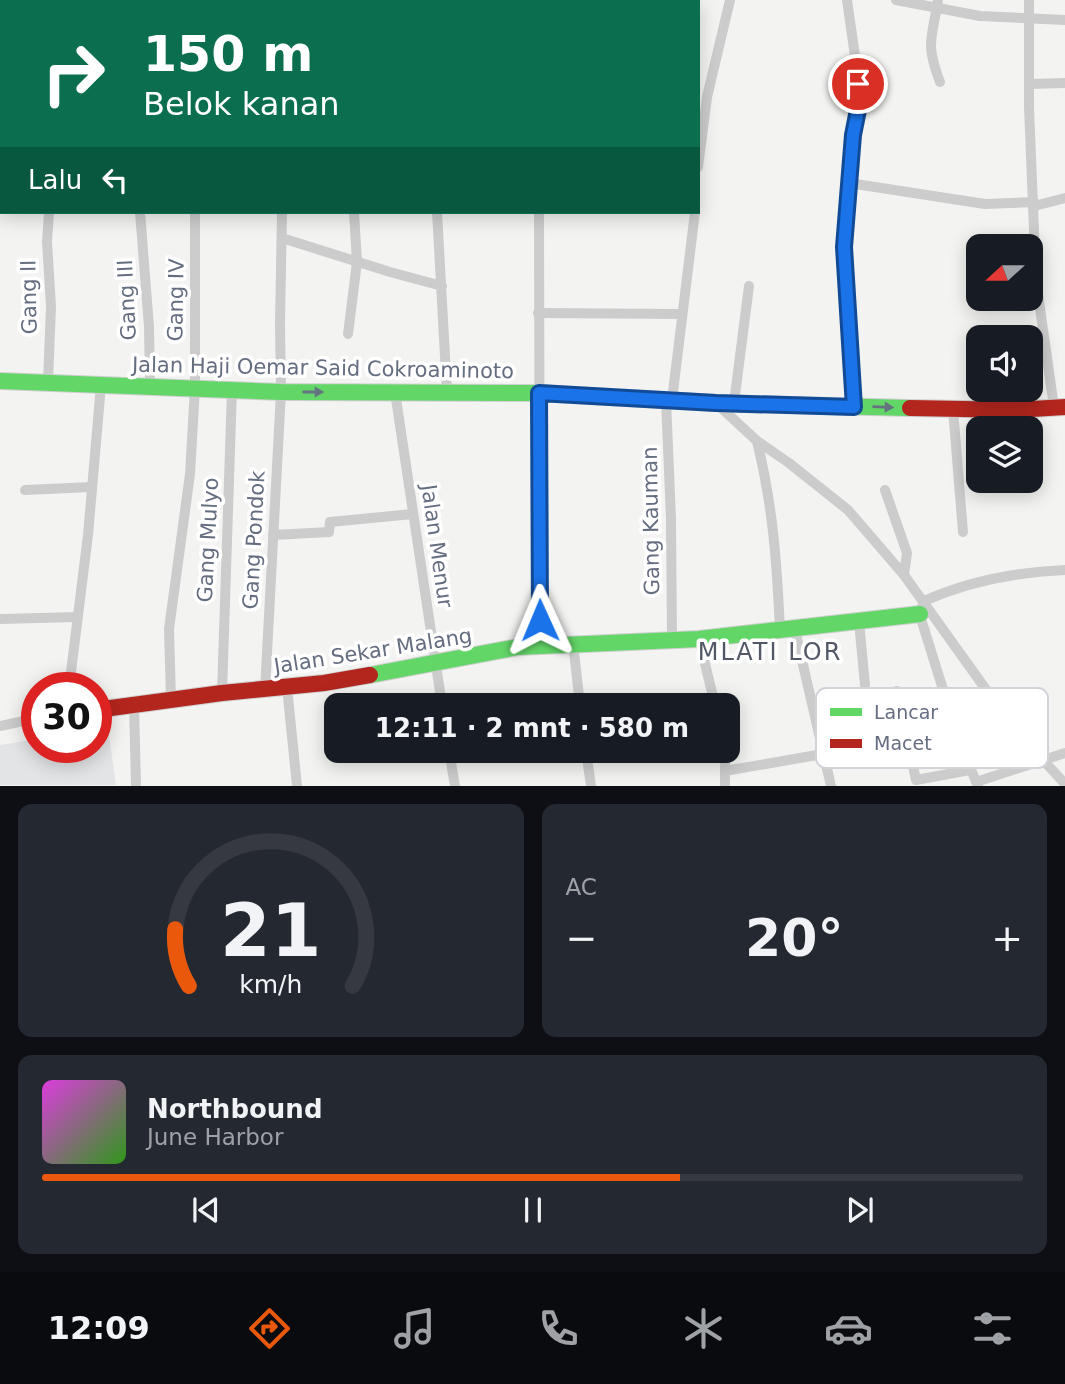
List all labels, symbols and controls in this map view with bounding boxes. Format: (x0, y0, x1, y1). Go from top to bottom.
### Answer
text: 150 m (143, 26, 313, 83)
icon: right (28, 28, 119, 119)
pin (828, 54, 888, 114)
icon: arrive (839, 65, 877, 103)
text: Belok kanan (143, 85, 340, 123)
icon: left (96, 161, 134, 199)
text: Lalu (28, 165, 82, 195)
north arrow (966, 234, 1043, 312)
map controls (966, 234, 1043, 493)
street label: Gang IV (163, 258, 189, 342)
street label: Gang II (16, 259, 42, 335)
street label: Gang III (113, 259, 141, 341)
button: sound (966, 325, 1043, 402)
street label: Jalan Haji Oemar Said Cokroaminoto (130, 353, 514, 383)
one-way arrow (302, 386, 324, 398)
one-way arrow (872, 401, 894, 413)
button: layers (966, 416, 1043, 493)
street label: Gang Kauman (638, 446, 664, 596)
street label: Gang Pondok (238, 469, 270, 610)
street label: Gang Mulyo (193, 477, 223, 603)
street label: Jalan Menur (416, 481, 458, 609)
position arrow (503, 583, 577, 657)
street label: Jalan Sekar Malang (270, 623, 474, 679)
district label: MLATI LOR (698, 638, 842, 666)
speed limit sign: 30 (21, 672, 112, 763)
legend (816, 688, 1048, 768)
text: Lancar (874, 701, 938, 723)
text: 12:11 · 2 mnt · 580 m (375, 713, 689, 743)
text: Macet (874, 732, 932, 754)
text: AC (566, 874, 597, 900)
text: 21 (220, 889, 321, 974)
text: 20° (745, 908, 843, 968)
text: − (566, 916, 597, 960)
text: + (991, 916, 1023, 960)
text: km/h (239, 970, 302, 999)
text: Northbound (147, 1094, 323, 1124)
text: June Harbor (147, 1124, 283, 1150)
icon: previous (187, 1191, 225, 1229)
icon: pause (514, 1191, 552, 1229)
icon: next (841, 1191, 879, 1229)
icon: directions (245, 1304, 294, 1353)
icon: music (390, 1304, 439, 1353)
icon: phone (534, 1304, 583, 1353)
icon: climate (679, 1304, 728, 1353)
icon: car (824, 1304, 873, 1353)
icon: filters (968, 1304, 1017, 1353)
text: 12:09 (48, 1309, 150, 1347)

